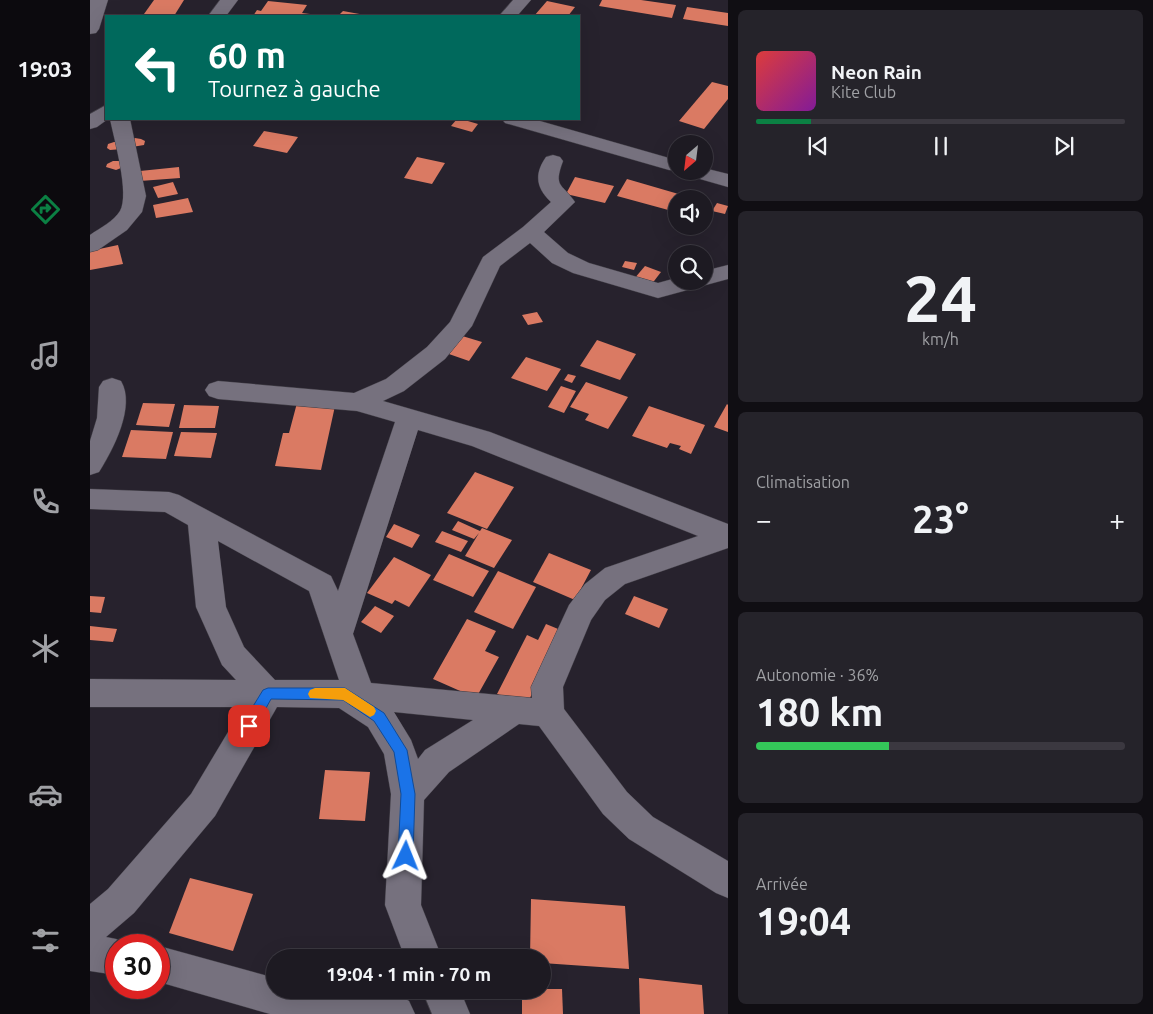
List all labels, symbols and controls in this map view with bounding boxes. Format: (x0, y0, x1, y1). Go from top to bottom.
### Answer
icon: left (125, 35, 190, 100)
text: 60 m (208, 35, 286, 75)
text: 19:03 (17, 56, 73, 81)
text: Neon Rain (831, 61, 922, 83)
text: Tournez à gauche (208, 76, 381, 101)
text: Kite Club (831, 83, 896, 101)
icon: previous (804, 132, 832, 160)
icon: pause (927, 132, 955, 160)
icon: next (1050, 132, 1078, 160)
north arrow (668, 135, 712, 180)
map controls (668, 135, 713, 290)
button: sound (668, 190, 713, 235)
icon: directions (28, 192, 63, 227)
button: search (668, 245, 713, 290)
text: 24 (904, 261, 977, 334)
text: km/h (922, 330, 959, 348)
icon: music (28, 338, 63, 373)
text: Climatisation (756, 473, 850, 491)
icon: phone (28, 484, 63, 519)
text: 23° (912, 498, 969, 540)
text: − (756, 504, 772, 535)
text: + (1109, 504, 1125, 535)
icon: climate (28, 631, 63, 666)
text: Autonomie · 36% (756, 666, 879, 684)
text: 180 km (756, 691, 883, 733)
pin (228, 705, 270, 747)
icon: arrive (235, 712, 263, 740)
icon: car (28, 777, 63, 812)
position arrow (379, 829, 431, 881)
text: Arrivée (756, 875, 808, 893)
text: 19:04 (756, 900, 851, 942)
icon: filters (28, 923, 63, 958)
speed limit sign: 30 (105, 934, 170, 999)
text: 19:04 · 1 min · 70 m (326, 963, 491, 985)

